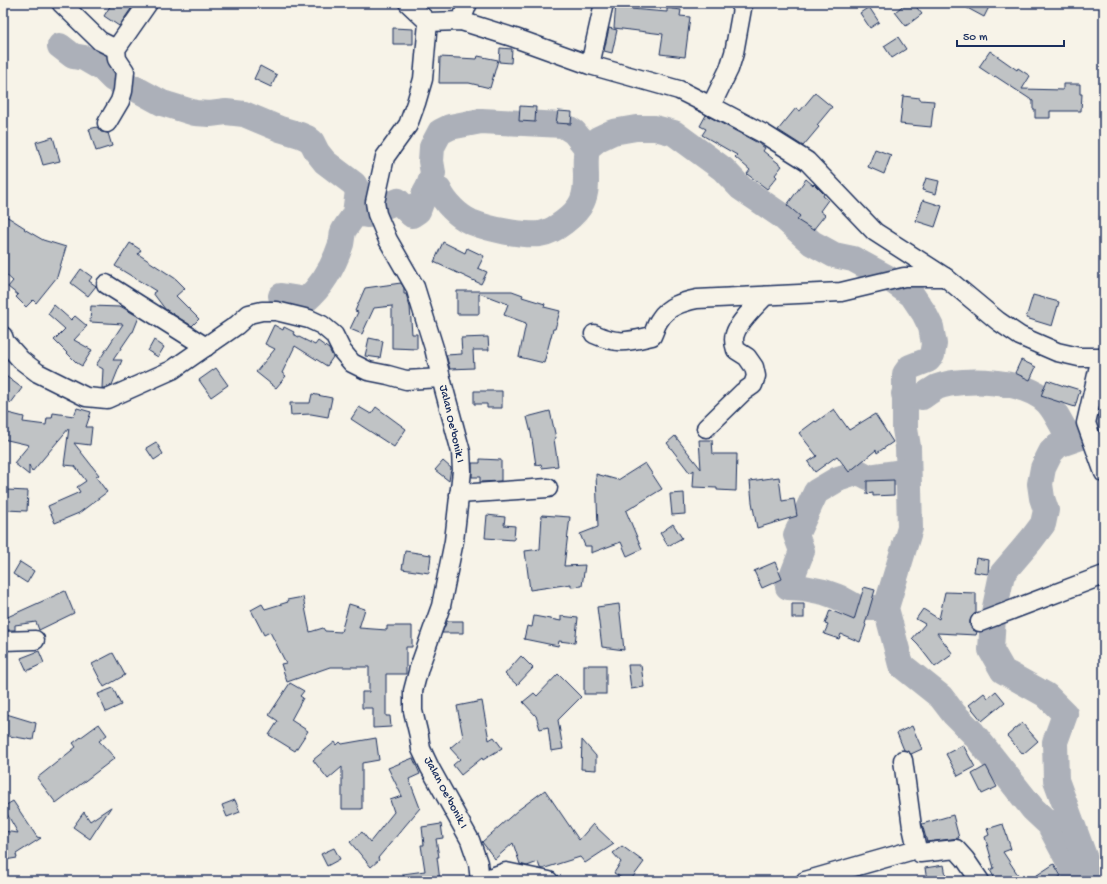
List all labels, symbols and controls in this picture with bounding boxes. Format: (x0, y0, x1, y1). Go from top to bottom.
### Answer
scale bar (957, 22, 1064, 48)
text: 50 m (963, 31, 988, 45)
street label: Jalan Oe'bonik I (435, 384, 467, 464)
street label: Jalan Oe'bonik I (420, 755, 470, 831)

